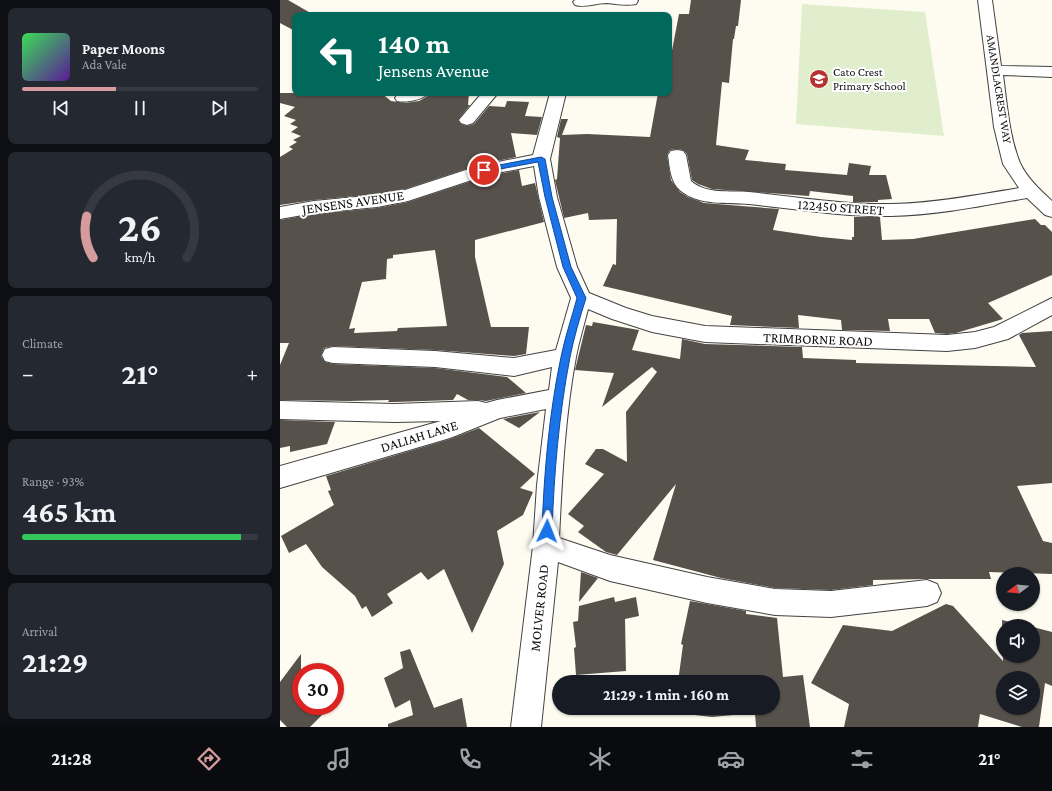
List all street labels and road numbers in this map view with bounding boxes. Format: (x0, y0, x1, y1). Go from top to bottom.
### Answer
street label: AMANDLACREST WAY (983, 34, 1015, 145)
street label: JENSENS AVENUE (299, 187, 405, 217)
street label: 122450 STREET (797, 196, 885, 218)
street label: TRIMBORNE ROAD (763, 329, 873, 349)
street label: DALIAH LANE (378, 417, 460, 455)
street label: MOLVER ROAD (526, 564, 552, 652)

